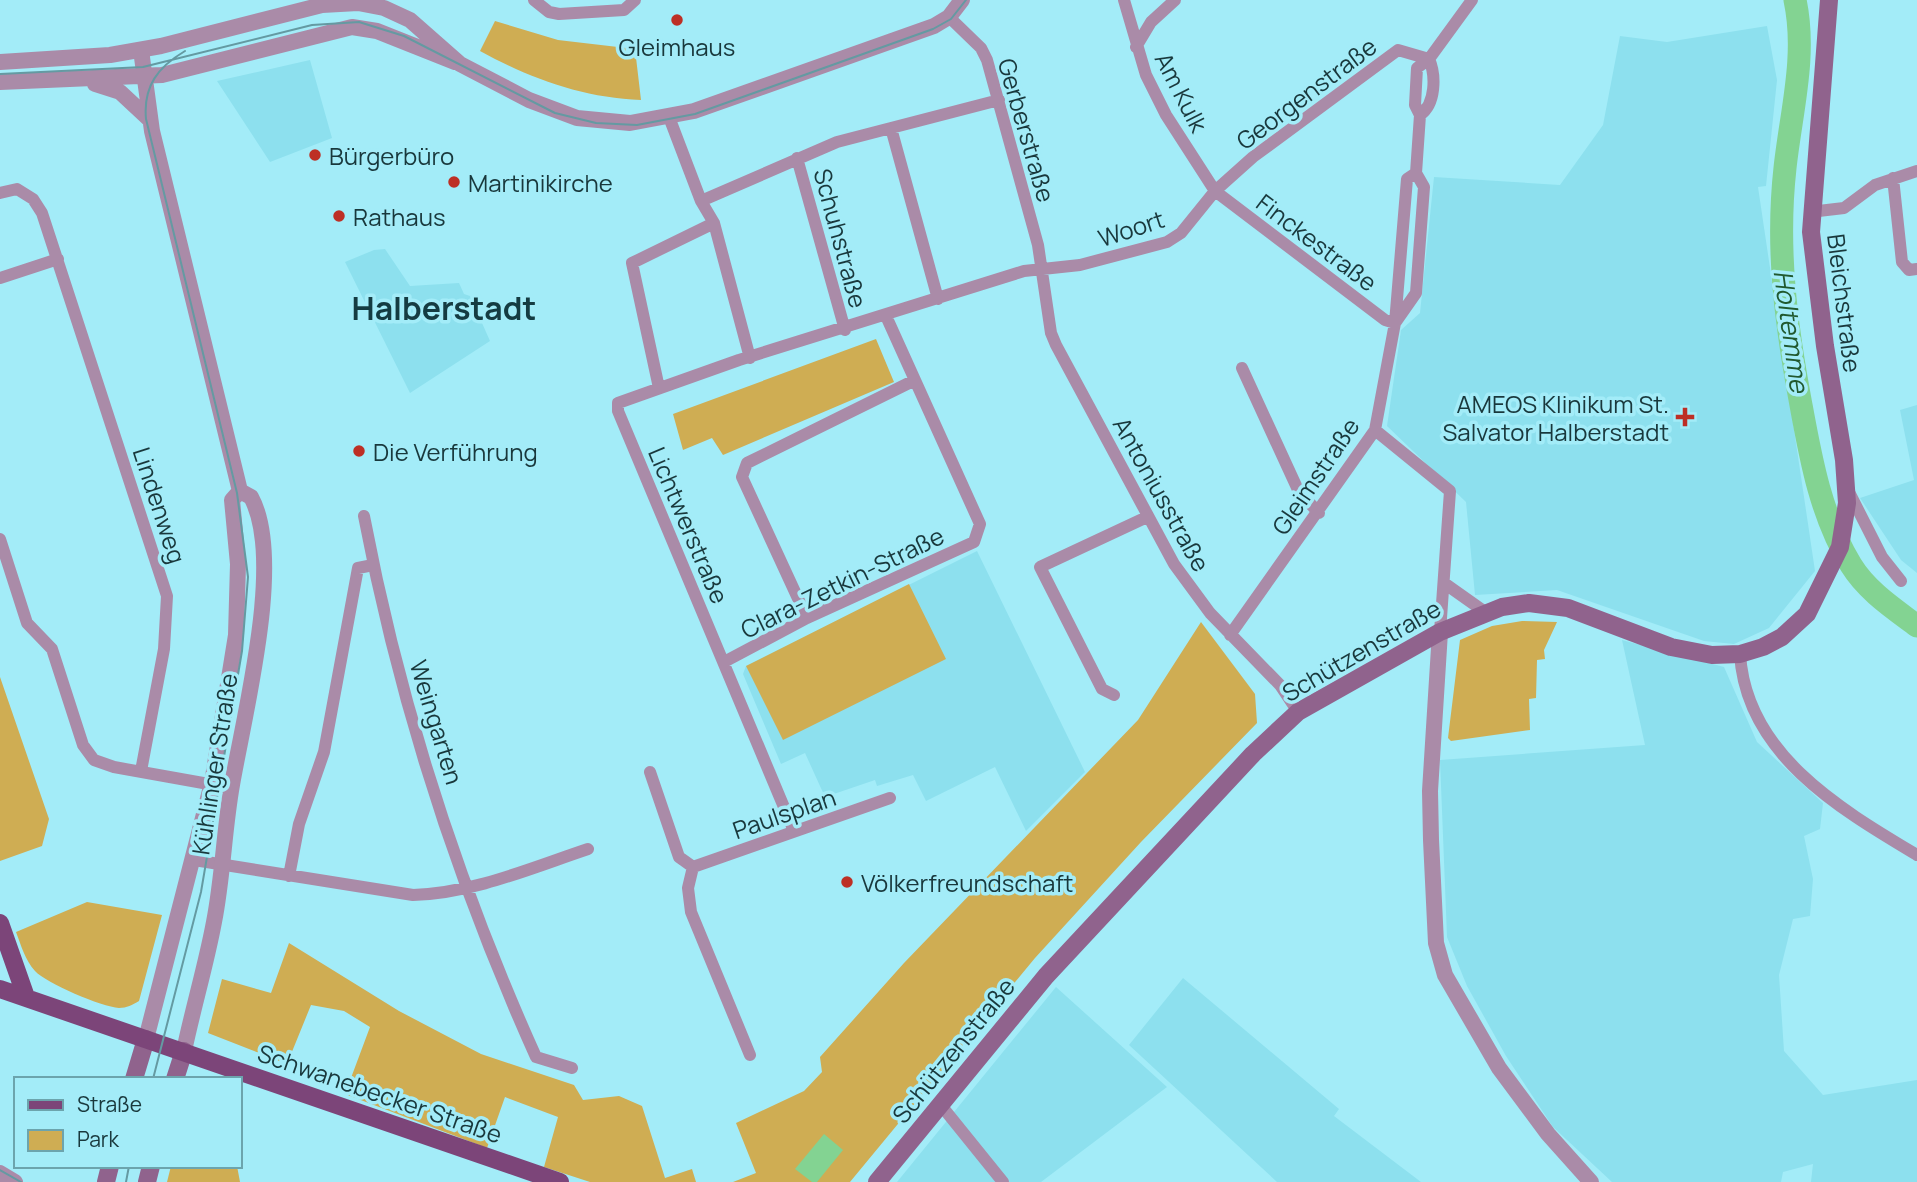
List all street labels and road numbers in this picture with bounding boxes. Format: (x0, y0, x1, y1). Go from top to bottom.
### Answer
street label: Georgenstraße (1229, 29, 1383, 157)
street label: Am Kulk (1148, 46, 1217, 139)
street label: Gerberstraße (991, 54, 1063, 206)
street label: Schuhstraße (807, 165, 875, 311)
street label: Finckestraße (1250, 186, 1384, 298)
street label: Woort (1094, 202, 1168, 254)
street label: Bleichstraße (1820, 232, 1870, 374)
street label: Antoniusstraße (1106, 411, 1218, 577)
street label: Gleimstraße (1264, 411, 1366, 541)
street label: Lichtwerstraße (641, 442, 737, 608)
street label: Lindenweg (126, 443, 194, 567)
street label: Clara-Zetkin-Straße (735, 518, 949, 646)
street label: Schützenstraße (1276, 591, 1446, 709)
street label: Weingarten (402, 656, 472, 788)
street label: Kühlinger Straße (183, 671, 245, 857)
street label: Paulsplan (728, 780, 840, 846)
street label: Schützenstraße (884, 970, 1022, 1130)
street label: Schwanebecker Straße (253, 1036, 507, 1150)

